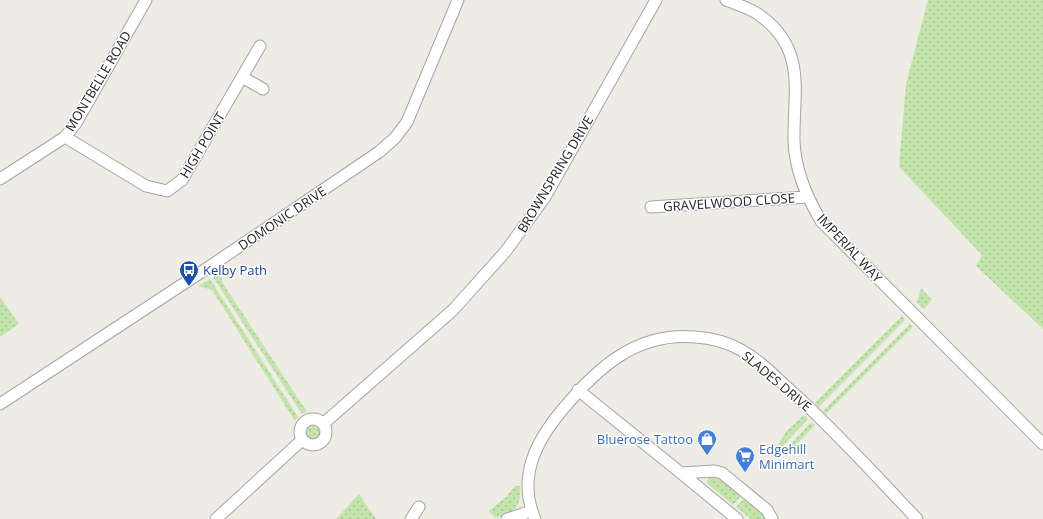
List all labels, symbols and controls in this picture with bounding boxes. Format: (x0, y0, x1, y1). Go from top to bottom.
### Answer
street label: MONTBELLE ROAD (61, 27, 135, 135)
street label: HIGH POINT (175, 108, 229, 181)
street label: BROWNSPRING DRIVE (513, 112, 597, 236)
street label: DOMONIC DRIVE (235, 182, 329, 254)
street label: GRAVELWOOD CLOSE (663, 188, 795, 216)
street label: IMPERIAL WAY (813, 210, 887, 287)
bus stop icon: Kelby Path (178, 259, 200, 287)
place label: Kelby Path (203, 261, 267, 279)
street label: SLADES DRIVE (739, 347, 815, 415)
shop icon: Bluerose Tattoo (696, 428, 718, 456)
place label: Bluerose Tattoo (597, 430, 693, 448)
place label: Edgehill Minimart (759, 440, 815, 473)
supermarket icon: Edgehill Minimart (734, 445, 756, 473)

